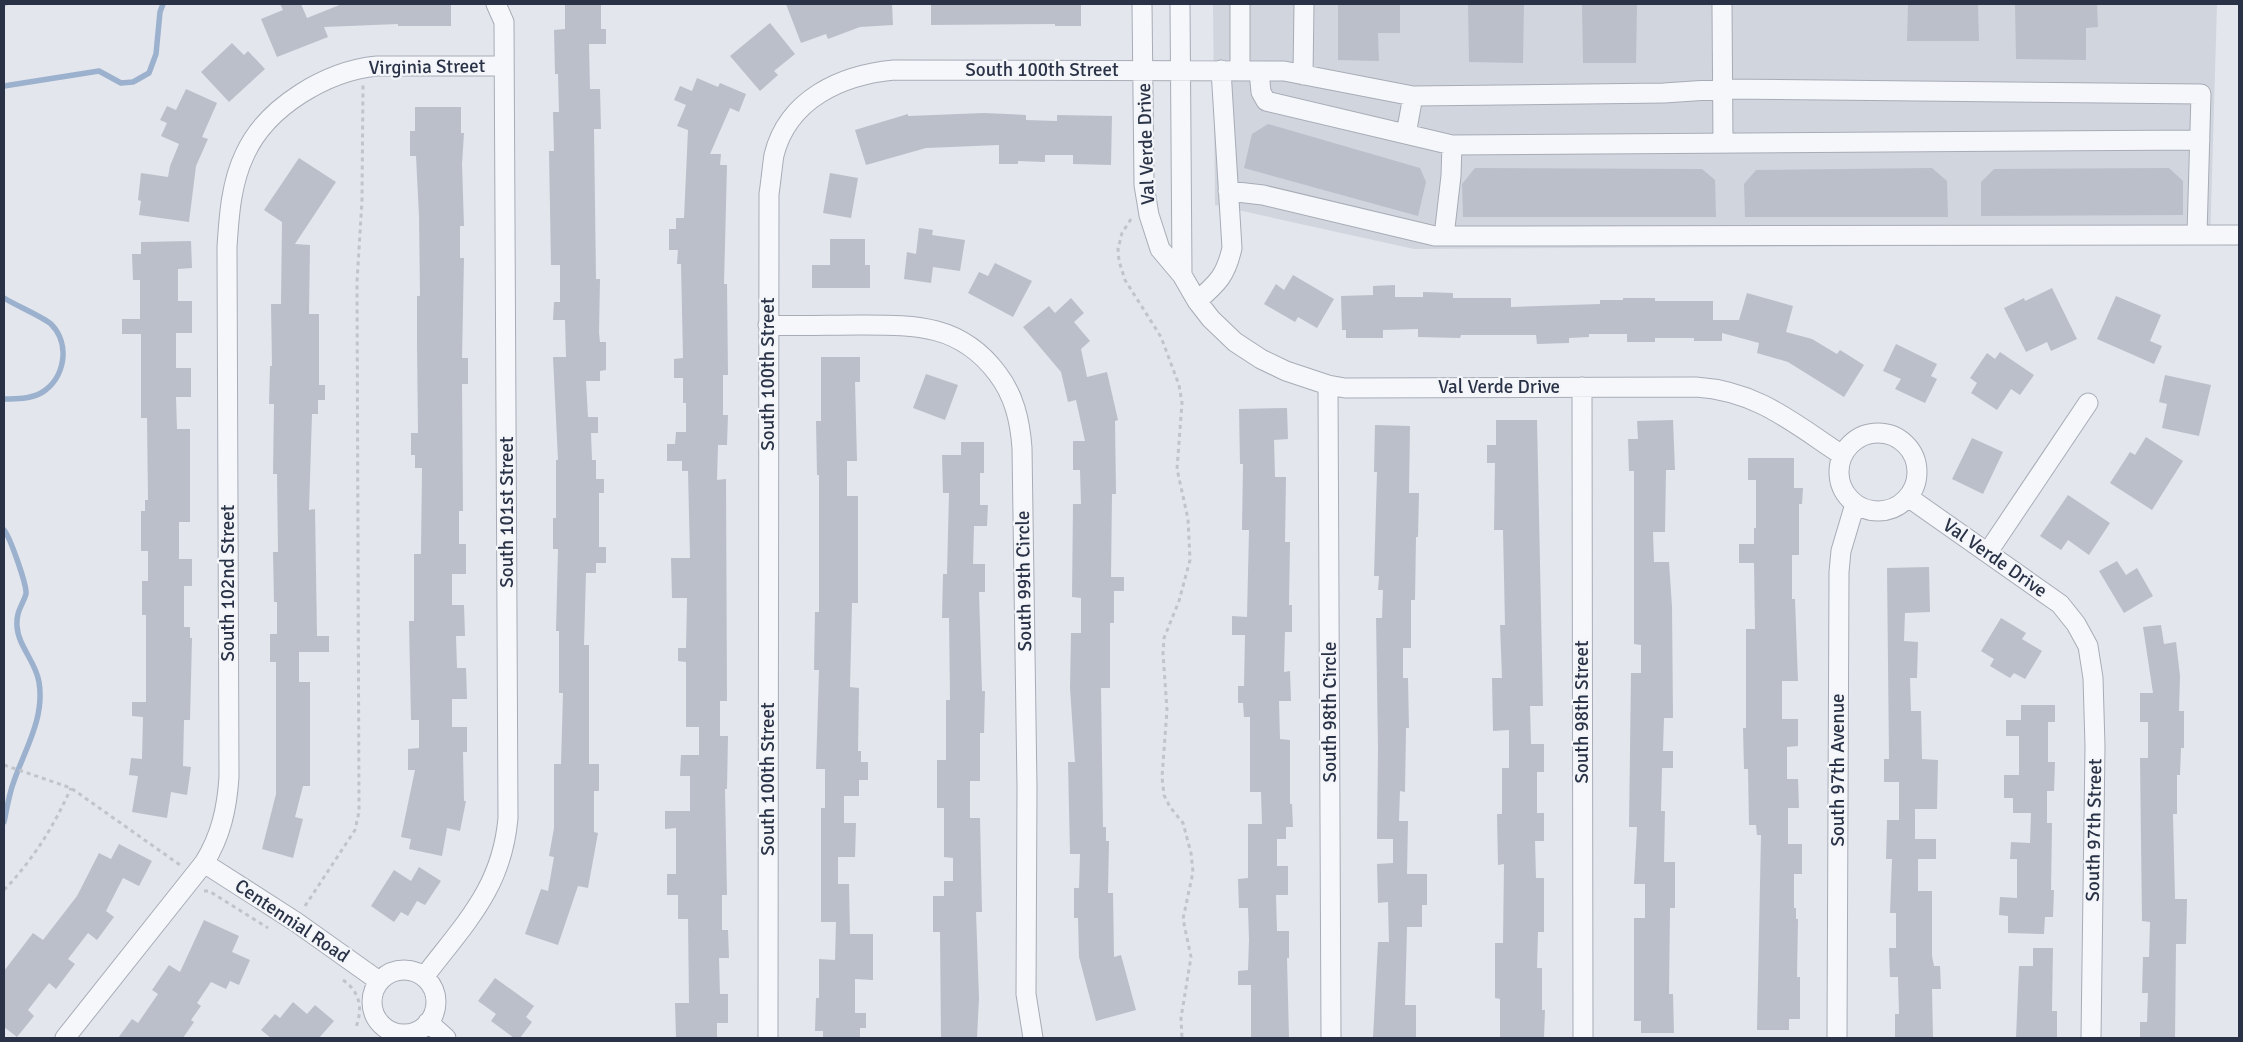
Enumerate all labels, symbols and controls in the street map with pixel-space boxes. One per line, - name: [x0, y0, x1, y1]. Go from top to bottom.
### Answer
- street label: Virginia Street: [368, 54, 486, 80]
- street label: South 100th Street: [965, 58, 1119, 82]
- street label: Val Verde Drive: [1132, 83, 1160, 205]
- street label: South 100th Street: [756, 297, 780, 451]
- street label: Val Verde Drive: [1438, 375, 1560, 399]
- street label: South 101st Street: [495, 436, 519, 588]
- street label: South 102nd Street: [216, 504, 240, 661]
- street label: South 99th Circle: [1011, 510, 1037, 652]
- street label: Val Verde Drive: [1938, 513, 2052, 603]
- street label: South 98th Street: [1570, 640, 1594, 784]
- street label: South 98th Circle: [1318, 642, 1342, 782]
- street label: South 97th Avenue: [1826, 693, 1850, 847]
- street label: South 100th Street: [756, 702, 780, 856]
- street label: South 97th Street: [2081, 758, 2107, 902]
- street label: Centennial Road: [230, 874, 354, 968]

